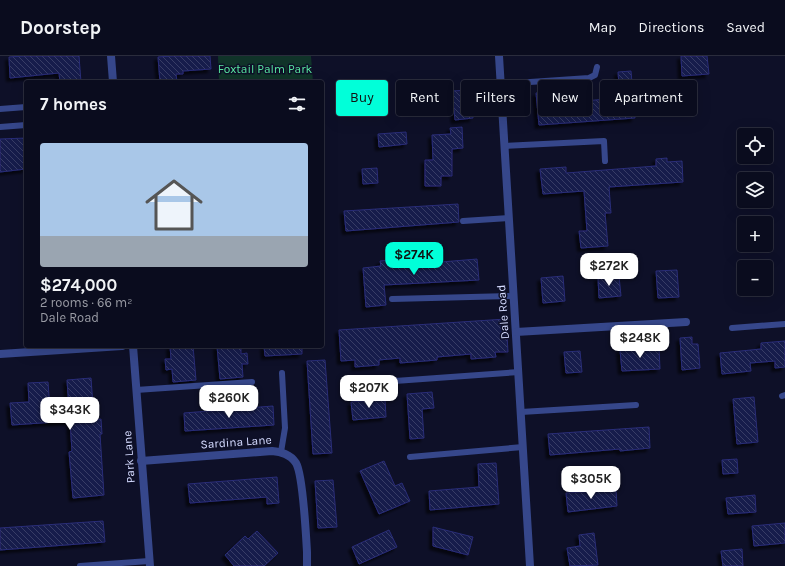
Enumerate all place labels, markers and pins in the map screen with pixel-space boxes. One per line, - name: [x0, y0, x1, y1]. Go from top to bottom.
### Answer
- pin: $274K: [386, 242, 442, 276]
- pin: $272K: [581, 253, 637, 287]
- pin: $248K: [612, 325, 668, 359]
- pin: $207K: [341, 375, 397, 409]
- pin: $260K: [201, 385, 257, 419]
- pin: $343K: [42, 397, 98, 431]
- pin: $305K: [563, 466, 619, 500]

